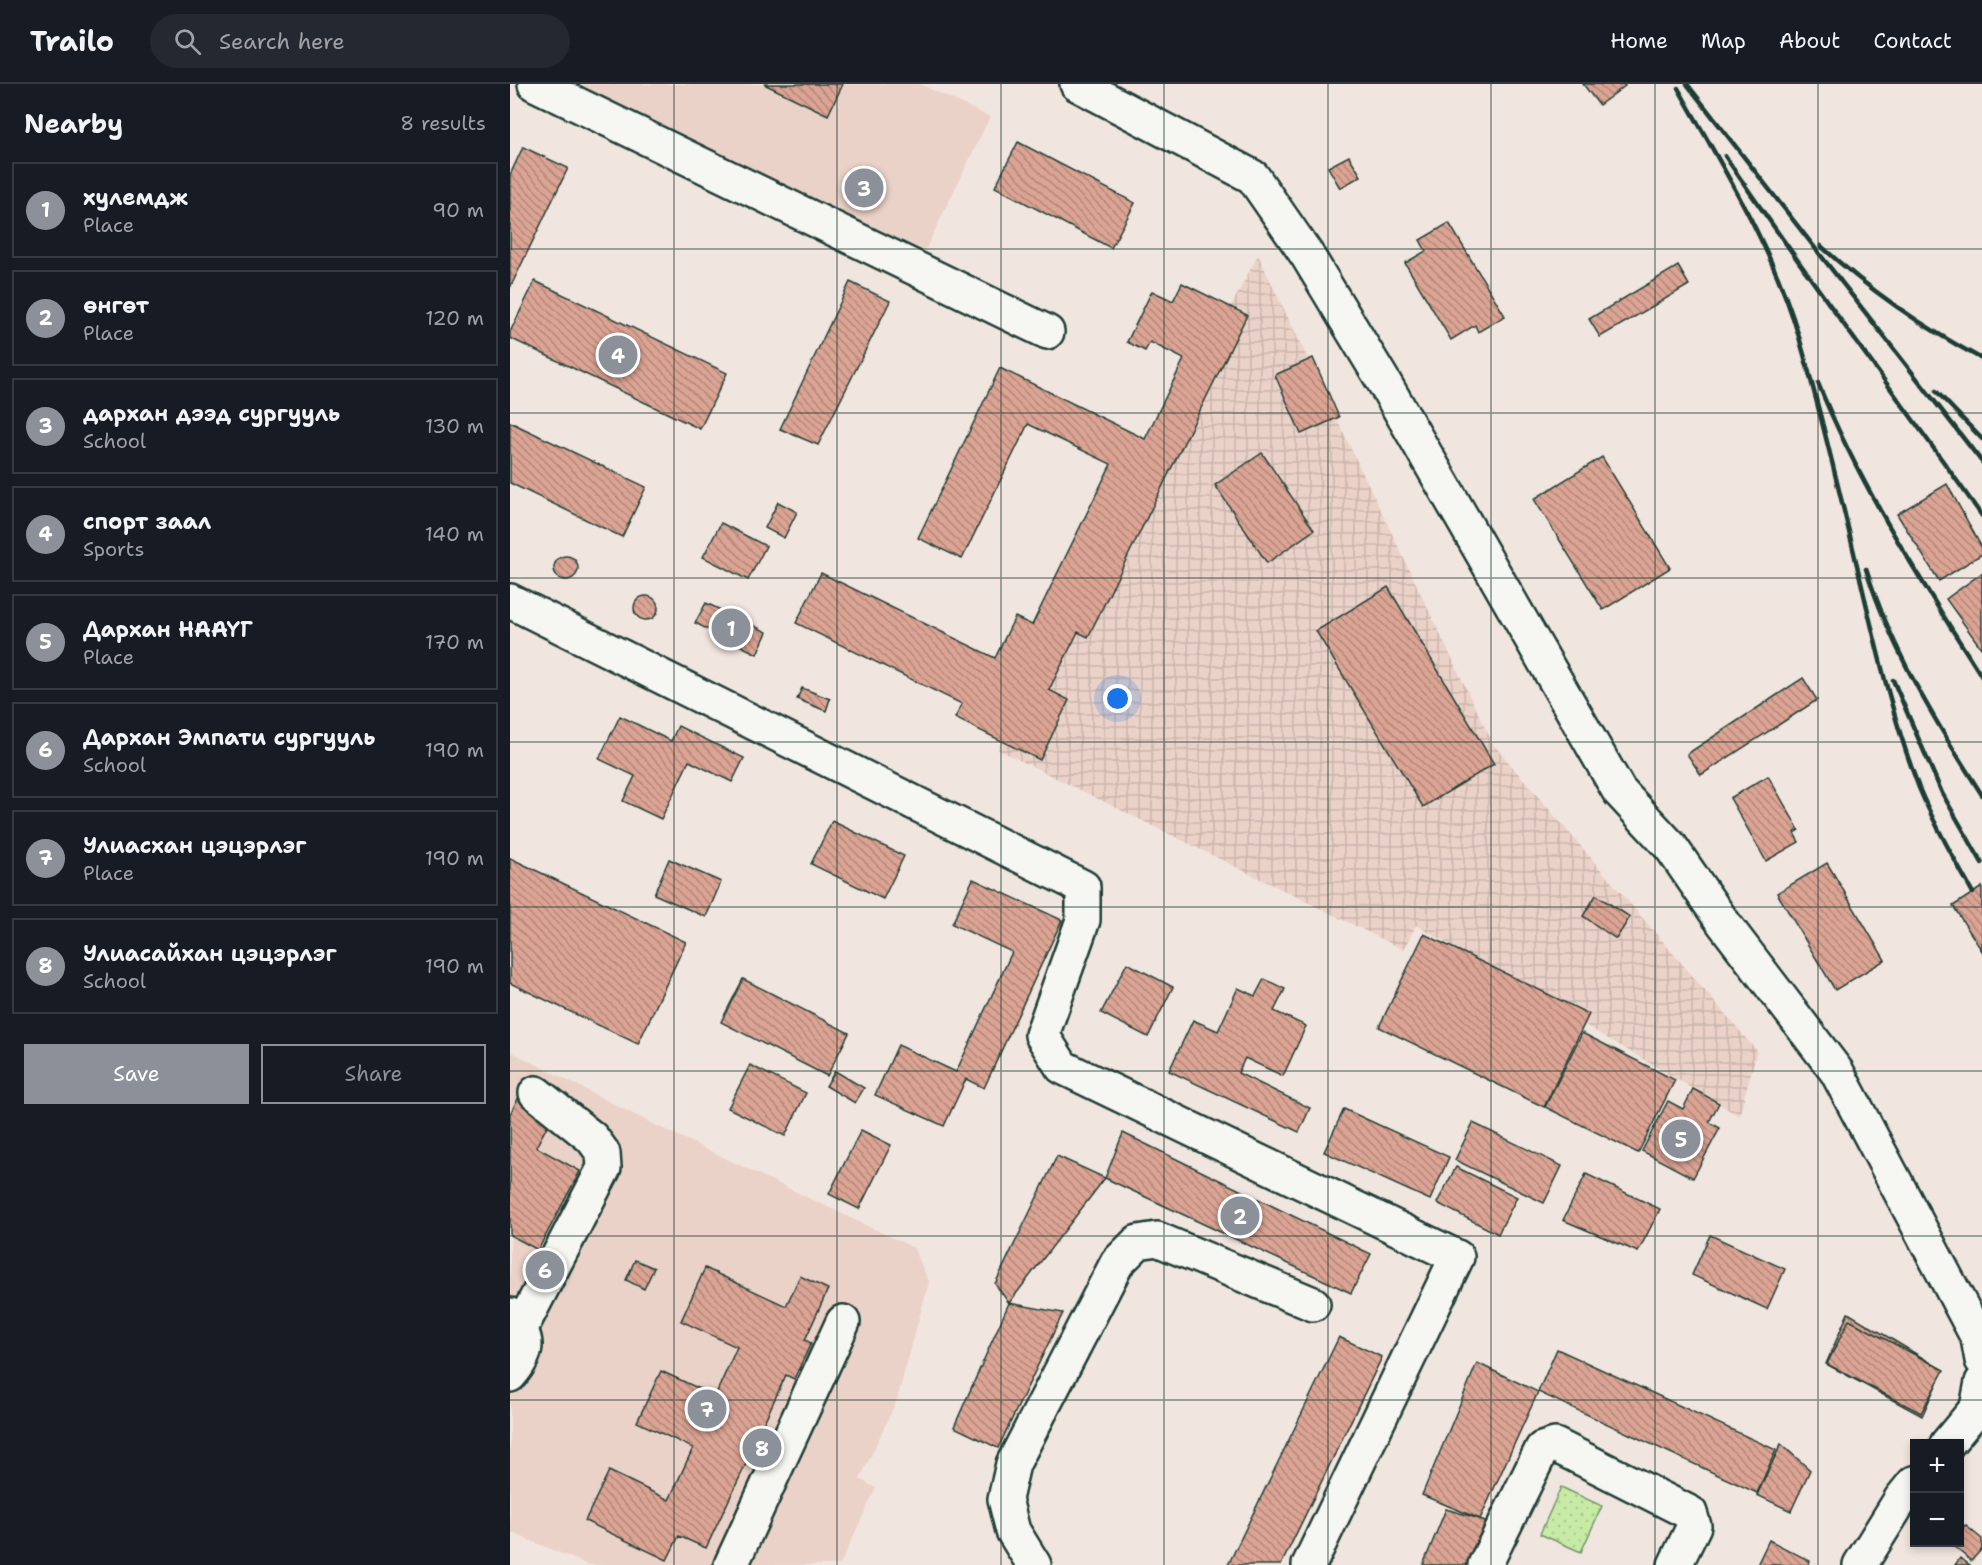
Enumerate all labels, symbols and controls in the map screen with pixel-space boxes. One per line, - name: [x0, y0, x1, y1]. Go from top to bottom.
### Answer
- search box: [150, 14, 570, 68]
- text: Trailo: [30, 22, 114, 60]
- icon: search: [171, 25, 204, 58]
- text: Search here: [219, 27, 345, 56]
- text: Home: [1610, 27, 1668, 55]
- text: Map: [1701, 27, 1746, 55]
- text: About: [1779, 27, 1840, 55]
- text: Contact: [1873, 27, 1952, 55]
- text: Nearby: [24, 106, 123, 141]
- text: 8 results: [400, 110, 486, 136]
- pin: 3: [844, 166, 884, 210]
- text: хулемдж: [83, 183, 188, 212]
- text: 1: [41, 197, 50, 223]
- text: 90 m: [432, 197, 484, 223]
- text: Place: [83, 212, 134, 238]
- text: өнгөт: [83, 291, 149, 320]
- text: 2: [39, 305, 53, 331]
- text: 120 m: [425, 305, 484, 331]
- text: Place: [83, 320, 134, 346]
- pin: 4: [598, 332, 638, 378]
- text: дархан дээд сургууль: [83, 399, 340, 428]
- text: 3: [39, 413, 53, 439]
- text: 130 m: [425, 413, 484, 439]
- text: School: [83, 428, 146, 454]
- text: спорт заал: [83, 507, 211, 536]
- text: 4: [39, 521, 53, 547]
- text: 140 m: [425, 521, 484, 547]
- text: Sports: [83, 536, 144, 562]
- pin: 1: [712, 606, 750, 650]
- text: Дархан НААҮГ: [83, 615, 253, 644]
- text: 5: [39, 629, 52, 655]
- text: 170 m: [425, 629, 484, 655]
- text: Place: [83, 644, 134, 670]
- your location: [1103, 684, 1132, 713]
- text: Дархан Эмпати сургууль: [83, 723, 375, 752]
- text: 6: [39, 737, 53, 763]
- text: 190 m: [425, 737, 484, 763]
- text: School: [83, 752, 146, 778]
- text: Улиасхан цэцэрлэг: [83, 831, 306, 860]
- text: 7: [39, 845, 53, 871]
- text: 190 m: [425, 845, 484, 871]
- text: Place: [83, 860, 134, 886]
- text: Улиасайхан цэцэрлэг: [83, 939, 337, 968]
- text: 8: [39, 953, 53, 979]
- text: 190 m: [425, 953, 484, 979]
- text: School: [83, 968, 146, 994]
- button: Save: [24, 1044, 249, 1104]
- button: Share: [261, 1044, 486, 1104]
- pin: 5: [1662, 1116, 1700, 1162]
- pin: 2: [1220, 1194, 1260, 1238]
- pin: 6: [525, 1248, 564, 1292]
- pin: 7: [688, 1386, 726, 1432]
- pin: 8: [742, 1426, 782, 1470]
- map controls: [1910, 1439, 1964, 1547]
- button: +: [1910, 1439, 1964, 1493]
- button: −: [1910, 1493, 1964, 1547]

